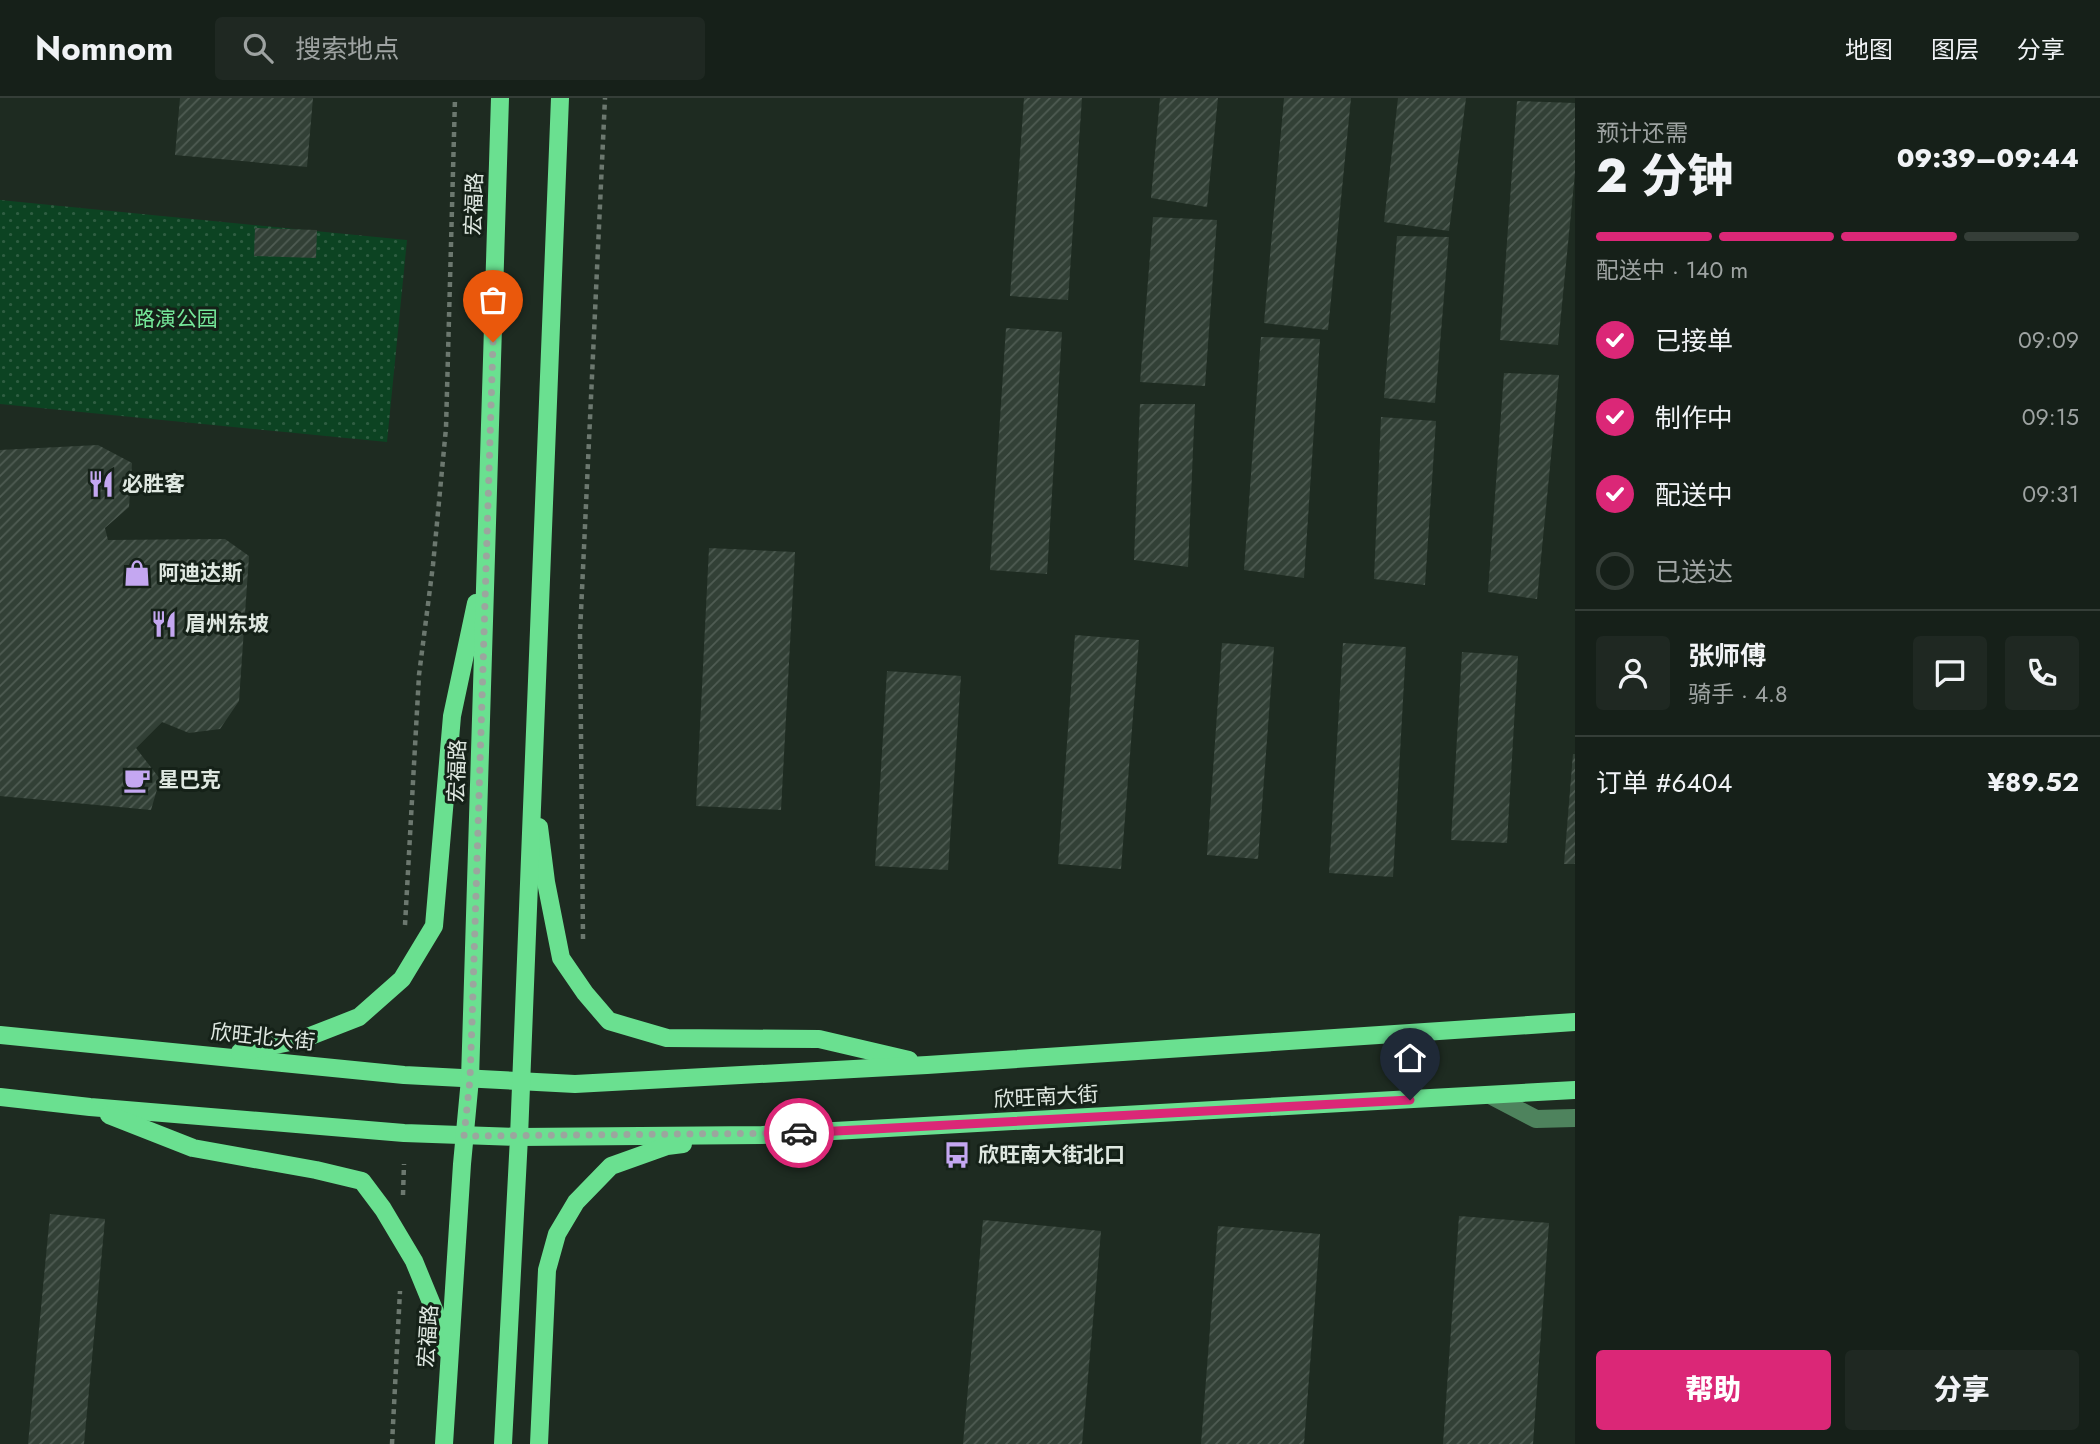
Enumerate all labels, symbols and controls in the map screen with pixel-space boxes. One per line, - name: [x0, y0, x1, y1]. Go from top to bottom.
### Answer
- search box: [215, 17, 705, 80]
- text: Nomnom: [35, 25, 173, 72]
- icon: search: [239, 29, 277, 67]
- text: 搜索地点: [295, 30, 399, 68]
- text: 地图: [1845, 32, 1893, 67]
- text: 图层: [1931, 32, 1979, 67]
- text: 分享: [2017, 32, 2065, 67]
- text: 预计还需: [1596, 116, 1688, 150]
- text: 09:39–09:44: [1897, 139, 2079, 177]
- text: 2 分钟: [1596, 143, 1733, 209]
- street label: 宏福路: [458, 172, 490, 236]
- text: 配送中 · 140 m: [1596, 253, 1748, 287]
- pin: [463, 270, 523, 342]
- icon: bag: [474, 281, 512, 319]
- park label: 路演公园: [134, 304, 218, 334]
- icon: check: [1596, 321, 1634, 359]
- text: 已接单: [1655, 322, 1733, 360]
- text: 09:09: [2018, 323, 2079, 357]
- icon: check: [1596, 398, 1634, 436]
- text: 制作中: [1655, 399, 1733, 437]
- text: 09:15: [2022, 400, 2079, 434]
- restaurant icon: 必胜客: [86, 469, 116, 499]
- place label: 必胜客: [122, 469, 185, 499]
- icon: check: [1596, 475, 1634, 513]
- text: 配送中: [1655, 476, 1733, 514]
- text: 09:31: [2022, 477, 2079, 511]
- text: 已送达: [1655, 553, 1733, 591]
- shop icon: 阿迪达斯: [122, 558, 152, 588]
- place label: 阿迪达斯: [158, 558, 242, 588]
- restaurant icon: 眉州东坡: [149, 609, 179, 639]
- place label: 眉州东坡: [185, 609, 269, 639]
- button: person: [1596, 636, 1670, 710]
- button: chat: [1913, 636, 1987, 710]
- button: phone: [2005, 636, 2079, 710]
- text: 张师傅: [1688, 637, 1766, 675]
- text: 骑手 · 4.8: [1688, 677, 1788, 711]
- street label: 宏福路: [441, 739, 473, 803]
- text: ¥89.52: [1988, 763, 2079, 801]
- text: 订单 #6404: [1596, 764, 1732, 802]
- cafe icon: 星巴克: [122, 765, 152, 795]
- place label: 星巴克: [158, 765, 221, 795]
- street label: 欣旺北大街: [209, 1017, 317, 1057]
- pin: [1380, 1028, 1440, 1100]
- icon: home: [1391, 1039, 1429, 1077]
- street label: 欣旺南大街: [993, 1079, 1099, 1115]
- courier: [764, 1098, 834, 1168]
- icon: car: [780, 1114, 818, 1152]
- bus stop icon: 欣旺南大街北口: [942, 1140, 972, 1170]
- place label: 欣旺南大街北口: [978, 1140, 1125, 1170]
- street label: 宏福路: [411, 1304, 445, 1368]
- button: 帮助: [1596, 1350, 1831, 1430]
- button: 分享: [1845, 1350, 2079, 1430]

